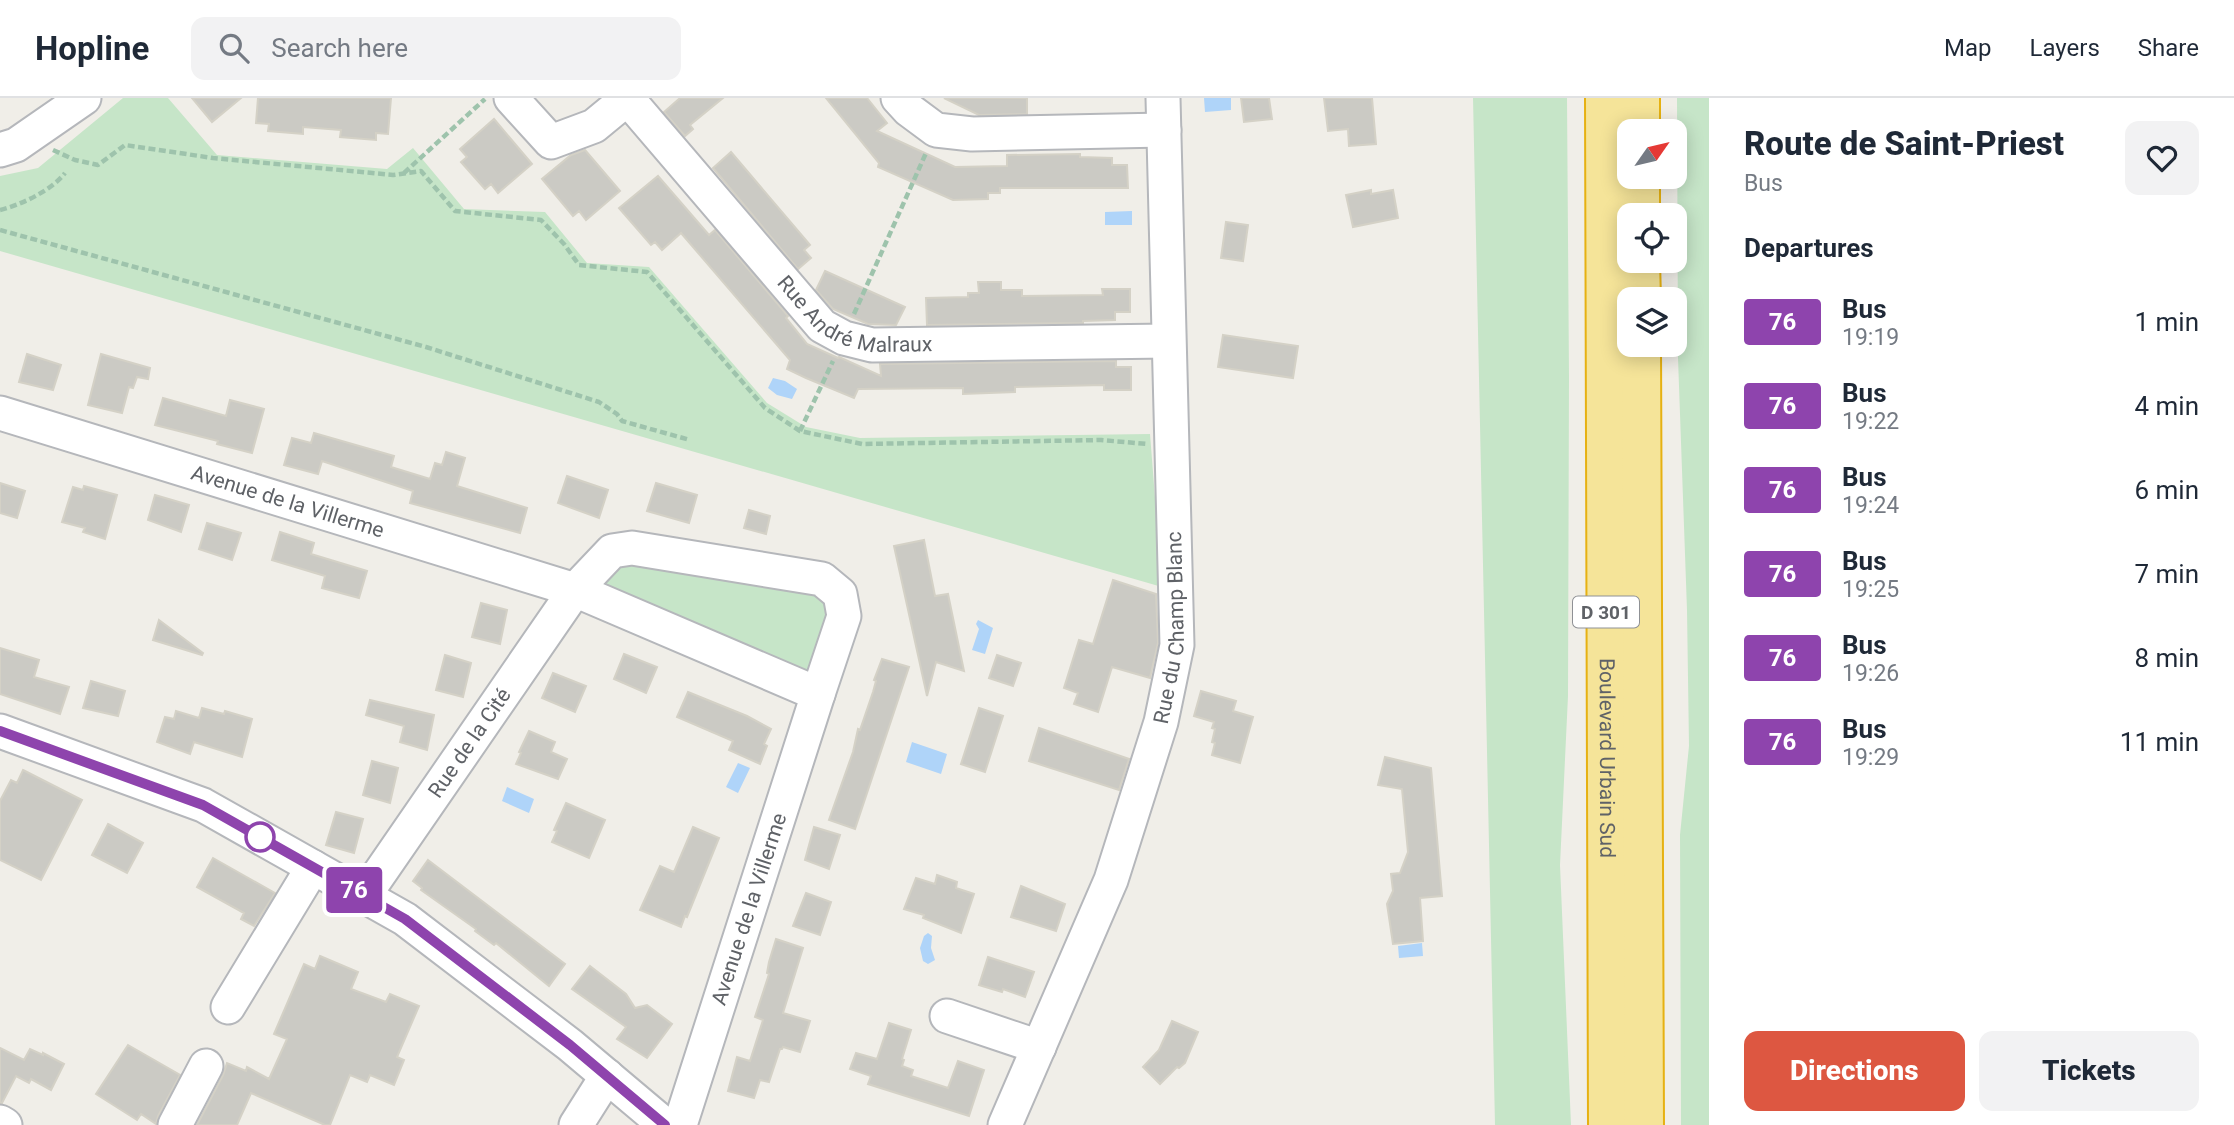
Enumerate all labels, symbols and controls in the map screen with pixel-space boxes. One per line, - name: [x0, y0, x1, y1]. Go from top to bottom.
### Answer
- search box: [191, 17, 681, 80]
- text: Hopline: [35, 29, 149, 68]
- icon: search: [215, 29, 253, 67]
- text: Search here: [271, 33, 408, 63]
- text: Map: [1944, 34, 1992, 62]
- text: Layers: [2030, 34, 2100, 62]
- text: Share: [2138, 34, 2199, 62]
- north arrow: [1617, 119, 1687, 189]
- map controls: [1617, 119, 1687, 357]
- button: heart: [2125, 121, 2199, 195]
- text: Route de Saint-Priest: [1744, 124, 2064, 163]
- text: Bus: [1744, 170, 1783, 197]
- button: locate: [1617, 203, 1687, 273]
- text: Departures: [1744, 233, 1874, 263]
- street label: Rue André Malraux: [772, 271, 932, 358]
- button: layers: [1617, 287, 1687, 357]
- text: Bus: [1842, 294, 1887, 324]
- text: 1 min: [2134, 307, 2199, 337]
- text: 76: [1769, 308, 1796, 336]
- text: 19:19: [1842, 324, 1899, 351]
- text: Bus: [1842, 378, 1887, 408]
- text: 4 min: [2134, 391, 2199, 421]
- text: 76: [1769, 392, 1796, 420]
- text: 19:22: [1842, 408, 1899, 435]
- street label: Avenue de la Villerme: [188, 461, 387, 543]
- text: Bus: [1842, 462, 1887, 492]
- text: 6 min: [2134, 475, 2199, 505]
- text: 76: [1769, 476, 1796, 504]
- text: 19:24: [1842, 492, 1899, 519]
- street label: Rue du Champ Blanc: [1149, 531, 1189, 726]
- text: Bus: [1842, 546, 1887, 576]
- text: 7 min: [2134, 559, 2199, 589]
- text: 76: [1769, 560, 1796, 588]
- text: 19:25: [1842, 576, 1899, 603]
- road number: D 301: [1573, 597, 1639, 628]
- text: Bus: [1842, 630, 1887, 660]
- text: 8 min: [2134, 643, 2199, 673]
- text: 76: [1769, 644, 1796, 672]
- street label: Boulevard Urbain Sud: [1595, 658, 1619, 858]
- text: 19:26: [1842, 660, 1899, 687]
- street label: Rue de la Cité: [423, 684, 516, 802]
- text: Bus: [1842, 714, 1887, 744]
- text: 11 min: [2120, 727, 2199, 757]
- text: 76: [1769, 728, 1796, 756]
- text: 19:29: [1842, 744, 1899, 771]
- street label: Avenue de la Villerme: [707, 810, 791, 1008]
- unlabelled marker: [245, 822, 275, 852]
- line badge: 76: [322, 867, 386, 913]
- text: 76: [340, 876, 368, 904]
- button: Directions: [1744, 1031, 1965, 1111]
- button: Tickets: [1979, 1031, 2199, 1111]

